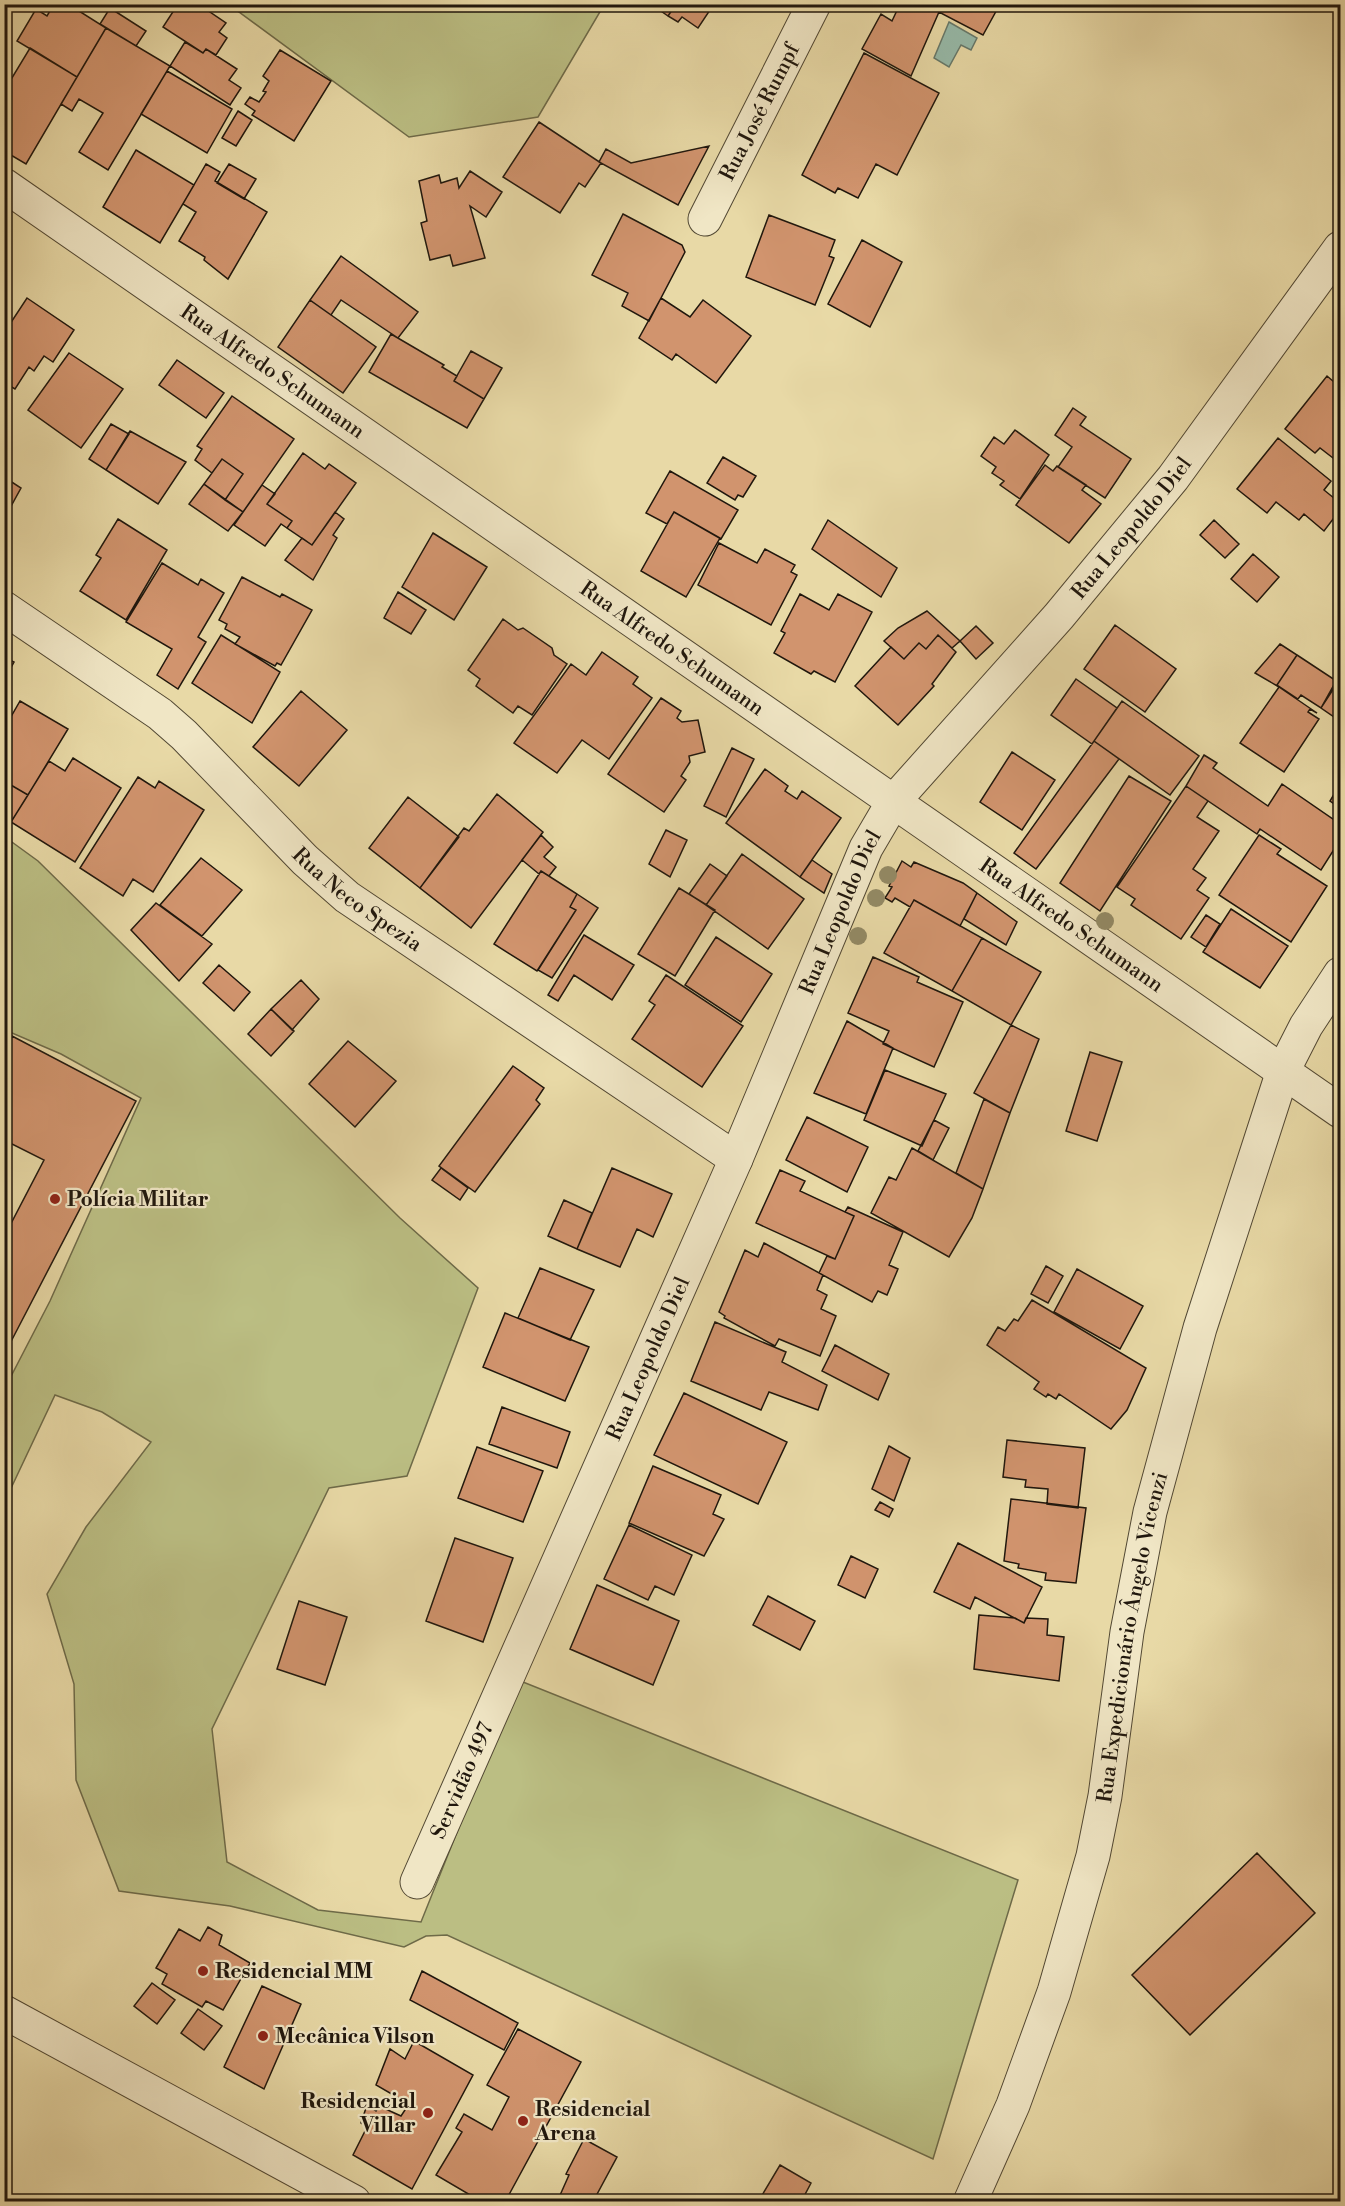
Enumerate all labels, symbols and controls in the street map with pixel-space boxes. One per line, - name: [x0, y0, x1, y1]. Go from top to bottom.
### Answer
- street label: Rua José Rumpf: [714, 38, 806, 186]
- street label: Rua Alfredo Schumann: [175, 299, 370, 445]
- street label: Rua Leopoldo Diel: [1066, 452, 1198, 605]
- street label: Rua Alfredo Schumann: [574, 576, 769, 722]
- street label: Rua Leopoldo Diel: [794, 826, 888, 999]
- street label: Rua Neco Spezia: [286, 842, 427, 958]
- street label: Rua Alfredo Schumann: [974, 853, 1169, 999]
- place label: Polícia Militar: [67, 1187, 209, 1213]
- marker: Polícia Militar: [48, 1192, 62, 1206]
- street label: Rua Leopoldo Diel: [601, 1273, 696, 1445]
- street label: Rua Expedicionário Ângelo Vicenzi: [1092, 1469, 1174, 1805]
- street label: Servidão 497: [426, 1718, 500, 1843]
- place label: Residencial MM: [215, 1959, 373, 1985]
- marker: Residencial MM: [196, 1964, 210, 1978]
- place label: Mecânica Vilson: [275, 2024, 434, 2050]
- marker: Mecânica Vilson: [256, 2029, 270, 2043]
- place label: Residencial Villar: [301, 2089, 416, 2139]
- place label: Residencial Arena: [534, 2097, 651, 2147]
- marker: Residencial Villar: [421, 2106, 435, 2120]
- marker: Residencial Arena: [516, 2114, 530, 2128]

